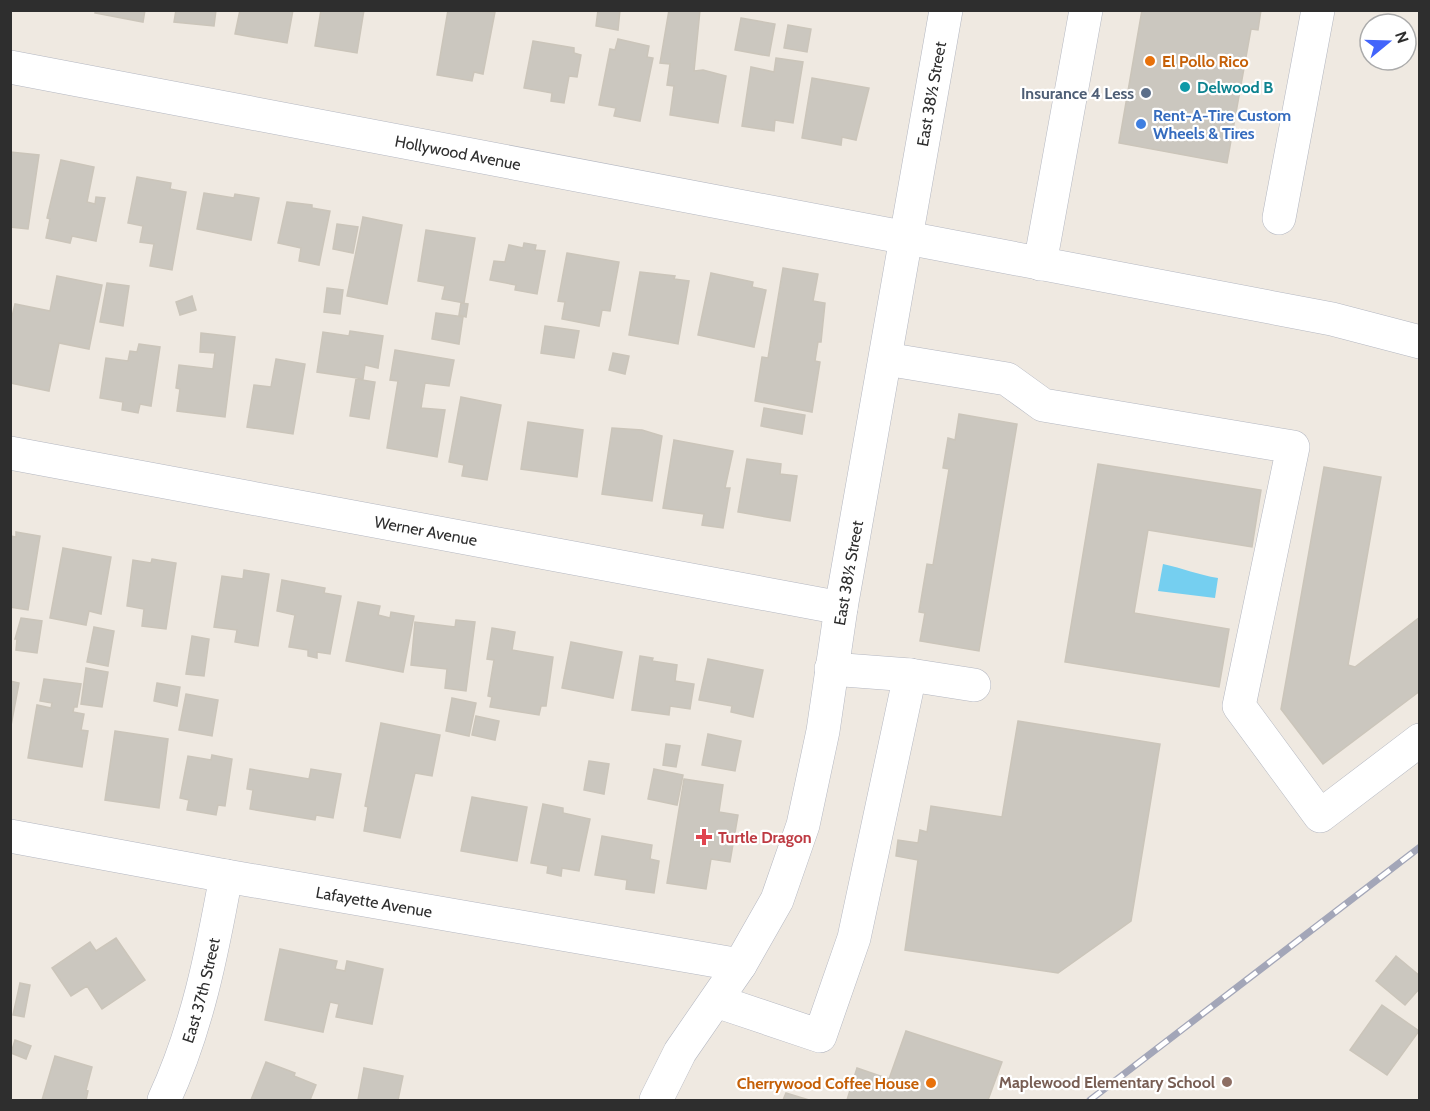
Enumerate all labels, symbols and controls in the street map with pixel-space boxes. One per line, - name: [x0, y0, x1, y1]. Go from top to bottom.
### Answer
- north arrow: [1358, 12, 1418, 72]
- text: N: [1391, 29, 1413, 46]
- street label: East 38½ Street: [913, 40, 950, 148]
- place label: El Pollo Rico: [1162, 52, 1249, 71]
- marker: El Pollo Rico: [1143, 54, 1157, 68]
- place label: Delwood B: [1197, 78, 1273, 97]
- marker: Delwood B: [1178, 80, 1192, 94]
- place label: Insurance 4 Less: [1021, 84, 1134, 103]
- marker: Insurance 4 Less: [1139, 86, 1153, 100]
- place label: Rent-A-Tire Custom Wheels & Tires: [1153, 106, 1291, 143]
- marker: Rent-A-Tire Custom Wheels & Tires: [1134, 117, 1148, 131]
- street label: Hollywood Avenue: [393, 132, 522, 174]
- street label: Werner Avenue: [373, 512, 479, 550]
- street label: East 38½ Street: [830, 519, 867, 627]
- marker: Turtle Dragon: [695, 828, 713, 846]
- place label: Turtle Dragon: [718, 828, 812, 847]
- street label: Lafayette Avenue: [314, 883, 434, 922]
- street label: East 37th Street: [178, 936, 224, 1045]
- place label: Maplewood Elementary School: [999, 1073, 1215, 1092]
- place label: Cherrywood Coffee House: [737, 1074, 919, 1093]
- marker: Maplewood Elementary School: [1220, 1075, 1234, 1089]
- marker: Cherrywood Coffee House: [924, 1076, 938, 1090]

